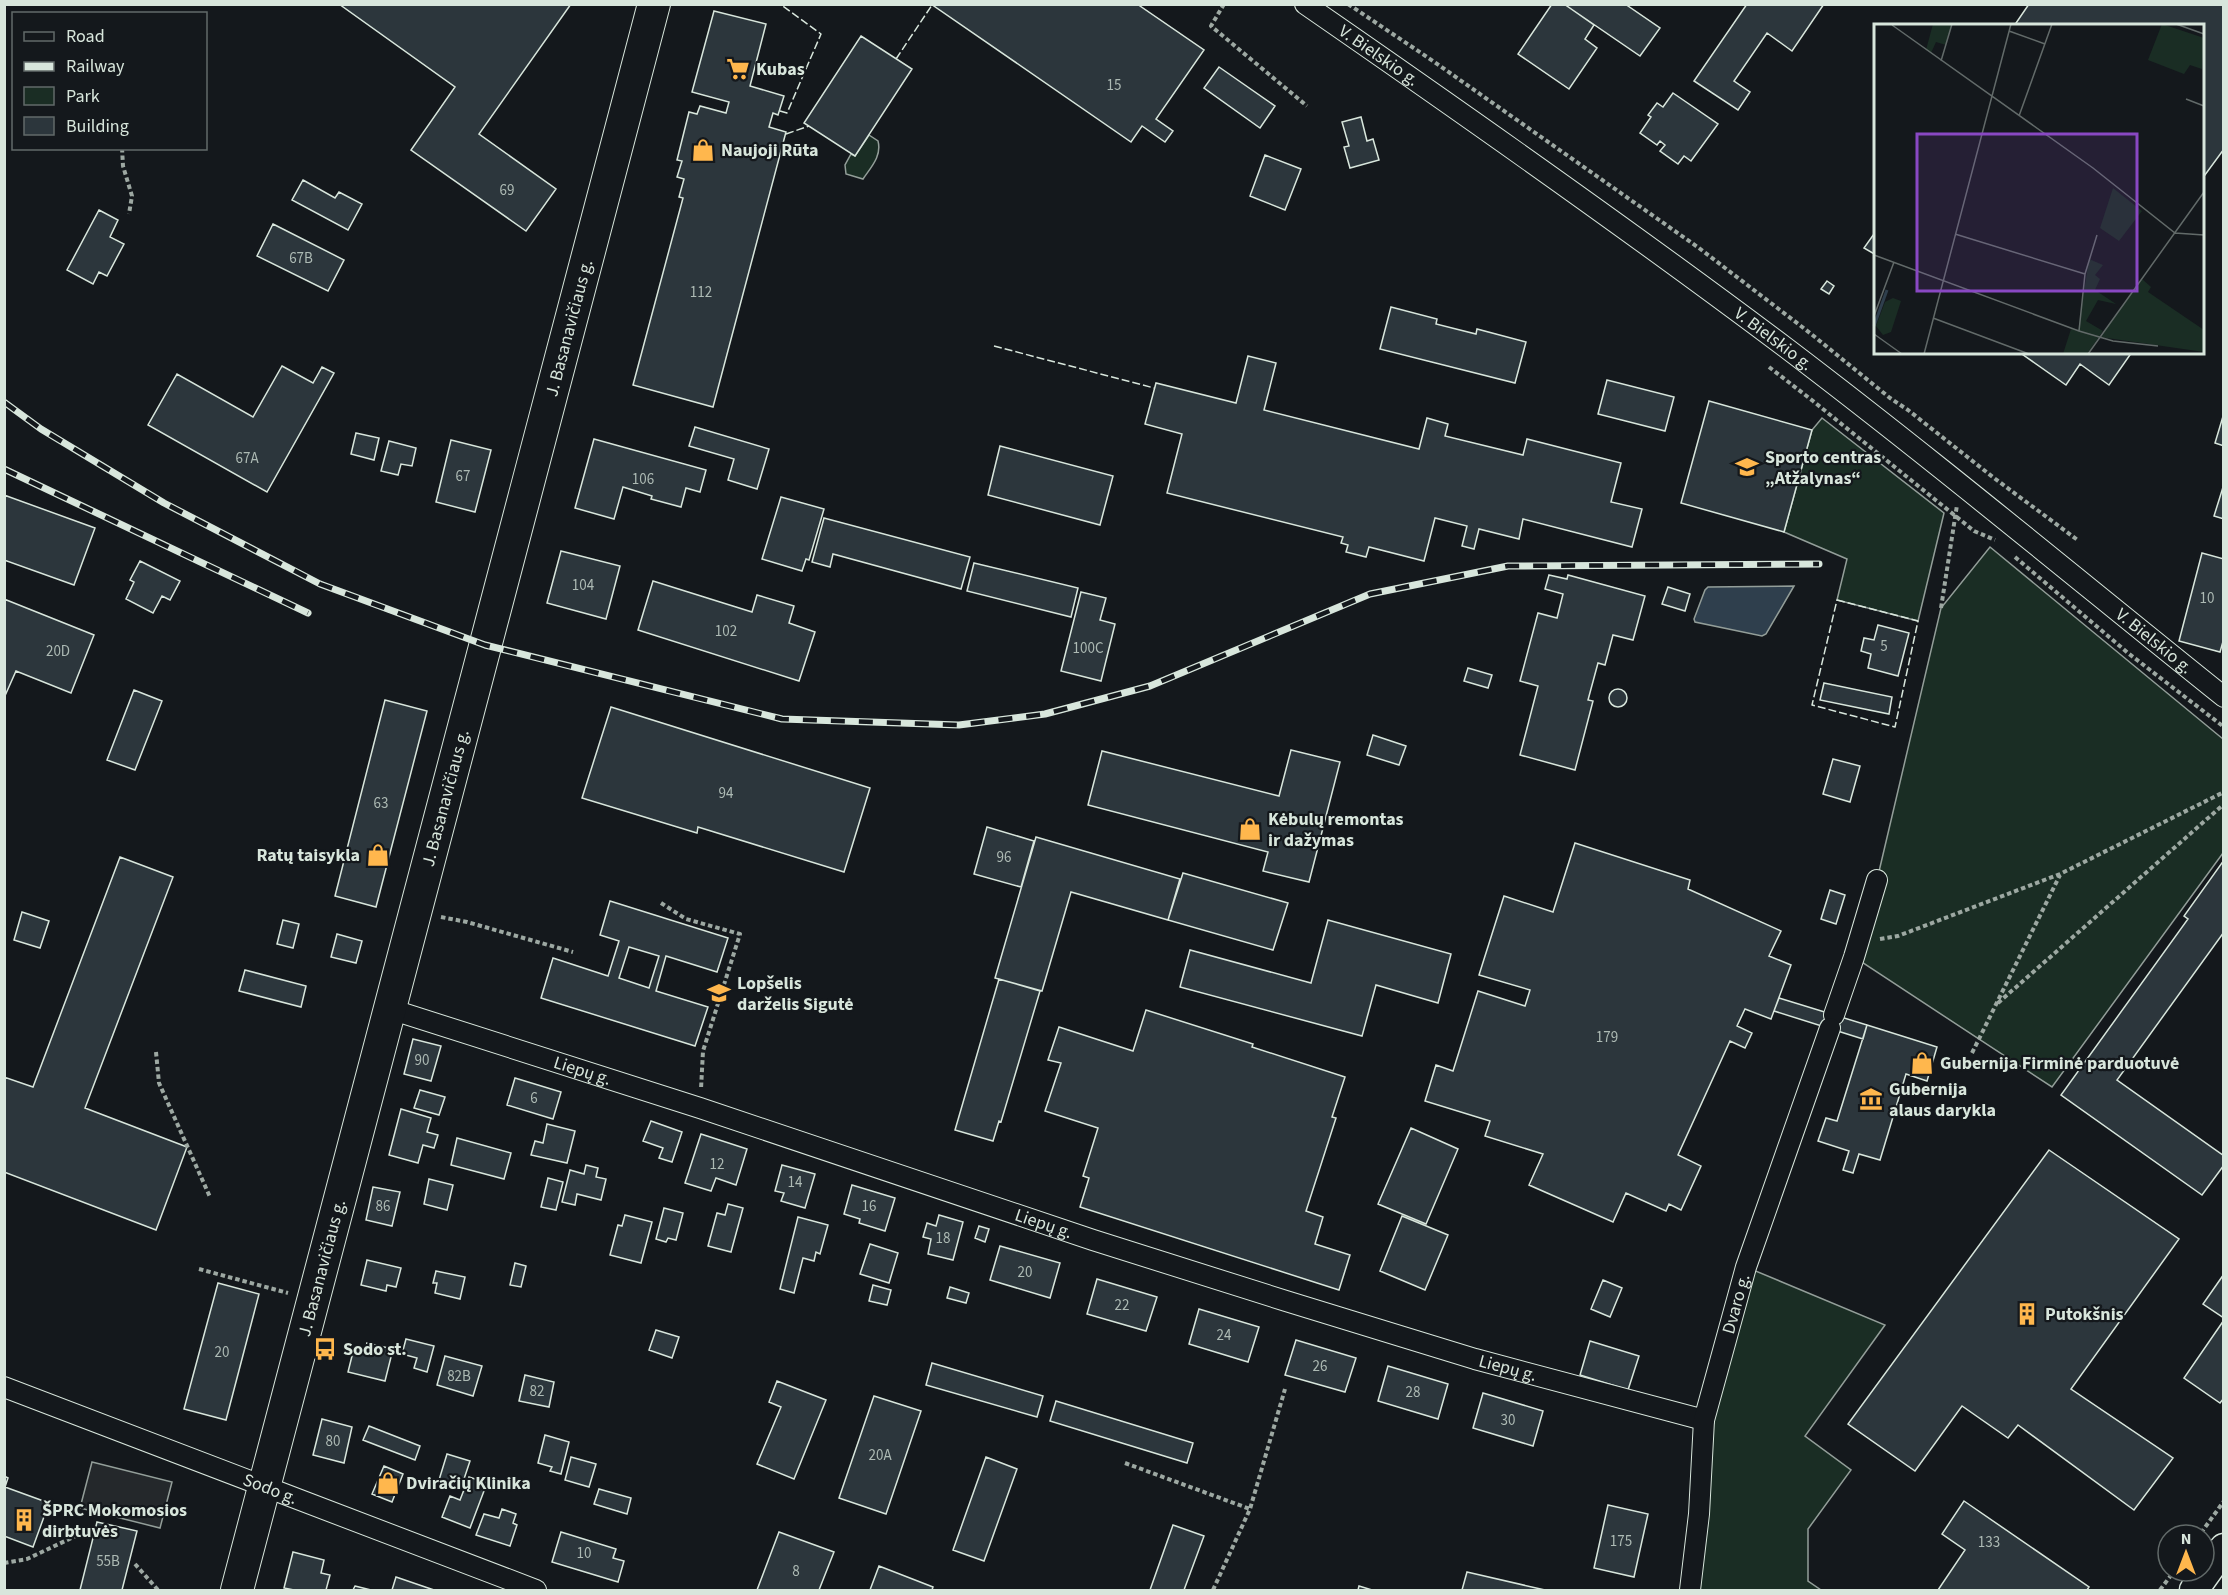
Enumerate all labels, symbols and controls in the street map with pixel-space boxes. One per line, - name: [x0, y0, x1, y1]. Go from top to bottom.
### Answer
- legend: [12, 12, 207, 150]
- street label: V. Bielskio g.: [1334, 19, 1424, 92]
- text: Road: [66, 24, 105, 49]
- inset map: [1874, 24, 2204, 354]
- text: Railway: [66, 54, 125, 79]
- supermarket icon: Kubas: [725, 56, 751, 82]
- place label: Kubas: [756, 57, 805, 82]
- house number: 15: [1107, 75, 1121, 96]
- text: Park: [66, 84, 100, 109]
- text: Building: [66, 114, 129, 139]
- shop icon: Naujoji Rūta: [690, 137, 716, 163]
- place label: Naujoji Rūta: [721, 138, 819, 163]
- house number: 69: [500, 180, 514, 201]
- house number: 67B: [289, 248, 313, 269]
- street label: J. Basanavičiaus g.: [539, 257, 599, 399]
- house number: 112: [690, 282, 712, 303]
- street label: V. Bielskio g.: [1729, 301, 1818, 377]
- place label: Sporto centras „Atžalynas“: [1765, 445, 1881, 491]
- house number: 67A: [235, 448, 259, 469]
- school or university icon: Sporto centras „Atžalynas“: [1734, 454, 1760, 480]
- house number: 67: [456, 466, 470, 487]
- house number: 106: [632, 469, 654, 490]
- house number: 104: [572, 575, 595, 596]
- house number: 10: [2200, 588, 2214, 609]
- street label: V. Bielskio g.: [2110, 602, 2198, 680]
- house number: 102: [715, 621, 737, 642]
- house number: 5: [1880, 636, 1888, 657]
- house number: 100C: [1073, 638, 1104, 659]
- house number: 20D: [46, 641, 70, 662]
- street label: J. Basanavičiaus g.: [415, 727, 475, 869]
- house number: 94: [719, 783, 734, 804]
- house number: 63: [374, 793, 388, 814]
- place label: Kėbulų remontas ir dažymas: [1268, 807, 1404, 853]
- shop icon: Kėbulų remontas ir dažymas: [1237, 816, 1263, 842]
- shop icon: Ratų taisykla: [365, 842, 391, 868]
- place label: Ratų taisykla: [256, 843, 360, 868]
- house number: 96: [997, 847, 1011, 868]
- place label: Lopšelis darželis Sigutė: [737, 971, 854, 1017]
- school or university icon: Lopšelis darželis Sigutė: [706, 980, 732, 1006]
- house number: 179: [1596, 1027, 1618, 1048]
- house number: 90: [415, 1050, 429, 1071]
- street label: Liepų g.: [550, 1050, 614, 1091]
- shop icon: Gubernija Firminė parduotuvė: [1909, 1050, 1935, 1076]
- place label: Gubernija Firminė parduotuvė: [1940, 1051, 2179, 1076]
- place label: Gubernija alaus darykla: [1889, 1077, 1996, 1123]
- museum icon: Gubernija alaus darykla: [1858, 1086, 1884, 1112]
- house number: 6: [530, 1088, 538, 1109]
- house number: 12: [710, 1154, 724, 1175]
- house number: 14: [788, 1172, 803, 1193]
- house number: 86: [376, 1196, 390, 1217]
- house number: 16: [862, 1196, 876, 1217]
- street label: J. Basanavičiaus g.: [292, 1197, 352, 1339]
- street label: Liepų g.: [1012, 1202, 1076, 1245]
- house number: 18: [936, 1228, 950, 1249]
- house number: 20: [1018, 1262, 1032, 1283]
- street label: Dvaro g.: [1716, 1271, 1756, 1337]
- house number: 22: [1115, 1295, 1129, 1316]
- building icon: Putokšnis: [2014, 1301, 2040, 1327]
- place label: Putokšnis: [2045, 1302, 2124, 1327]
- house number: 24: [1217, 1325, 1232, 1346]
- bus stop icon: Sodo st.: [312, 1336, 338, 1362]
- place label: Sodo st.: [343, 1337, 407, 1362]
- house number: 20: [215, 1342, 229, 1363]
- street label: Liepų g.: [1476, 1348, 1540, 1387]
- house number: 26: [1313, 1356, 1327, 1377]
- house number: 82B: [447, 1366, 471, 1387]
- house number: 82: [530, 1381, 544, 1402]
- house number: 28: [1406, 1382, 1420, 1403]
- house number: 30: [1501, 1410, 1515, 1431]
- house number: 80: [326, 1431, 340, 1452]
- house number: 20A: [868, 1445, 892, 1466]
- street label: Sodo g.: [240, 1467, 301, 1510]
- shop icon: Dviračių Klinika: [375, 1470, 401, 1496]
- place label: Dviračių Klinika: [406, 1471, 531, 1496]
- place label: ŠPRC Mokomosios dirbtuvės: [42, 1498, 187, 1544]
- building icon: ŠPRC Mokomosios dirbtuvės: [11, 1507, 37, 1533]
- north arrow: [2156, 1523, 2216, 1583]
- text: N: [2181, 1528, 2191, 1550]
- house number: 175: [1610, 1531, 1632, 1552]
- house number: 133: [1978, 1532, 2000, 1553]
- house number: 10: [577, 1543, 591, 1564]
- house number: 55B: [96, 1551, 120, 1572]
- house number: 8: [792, 1561, 800, 1582]

